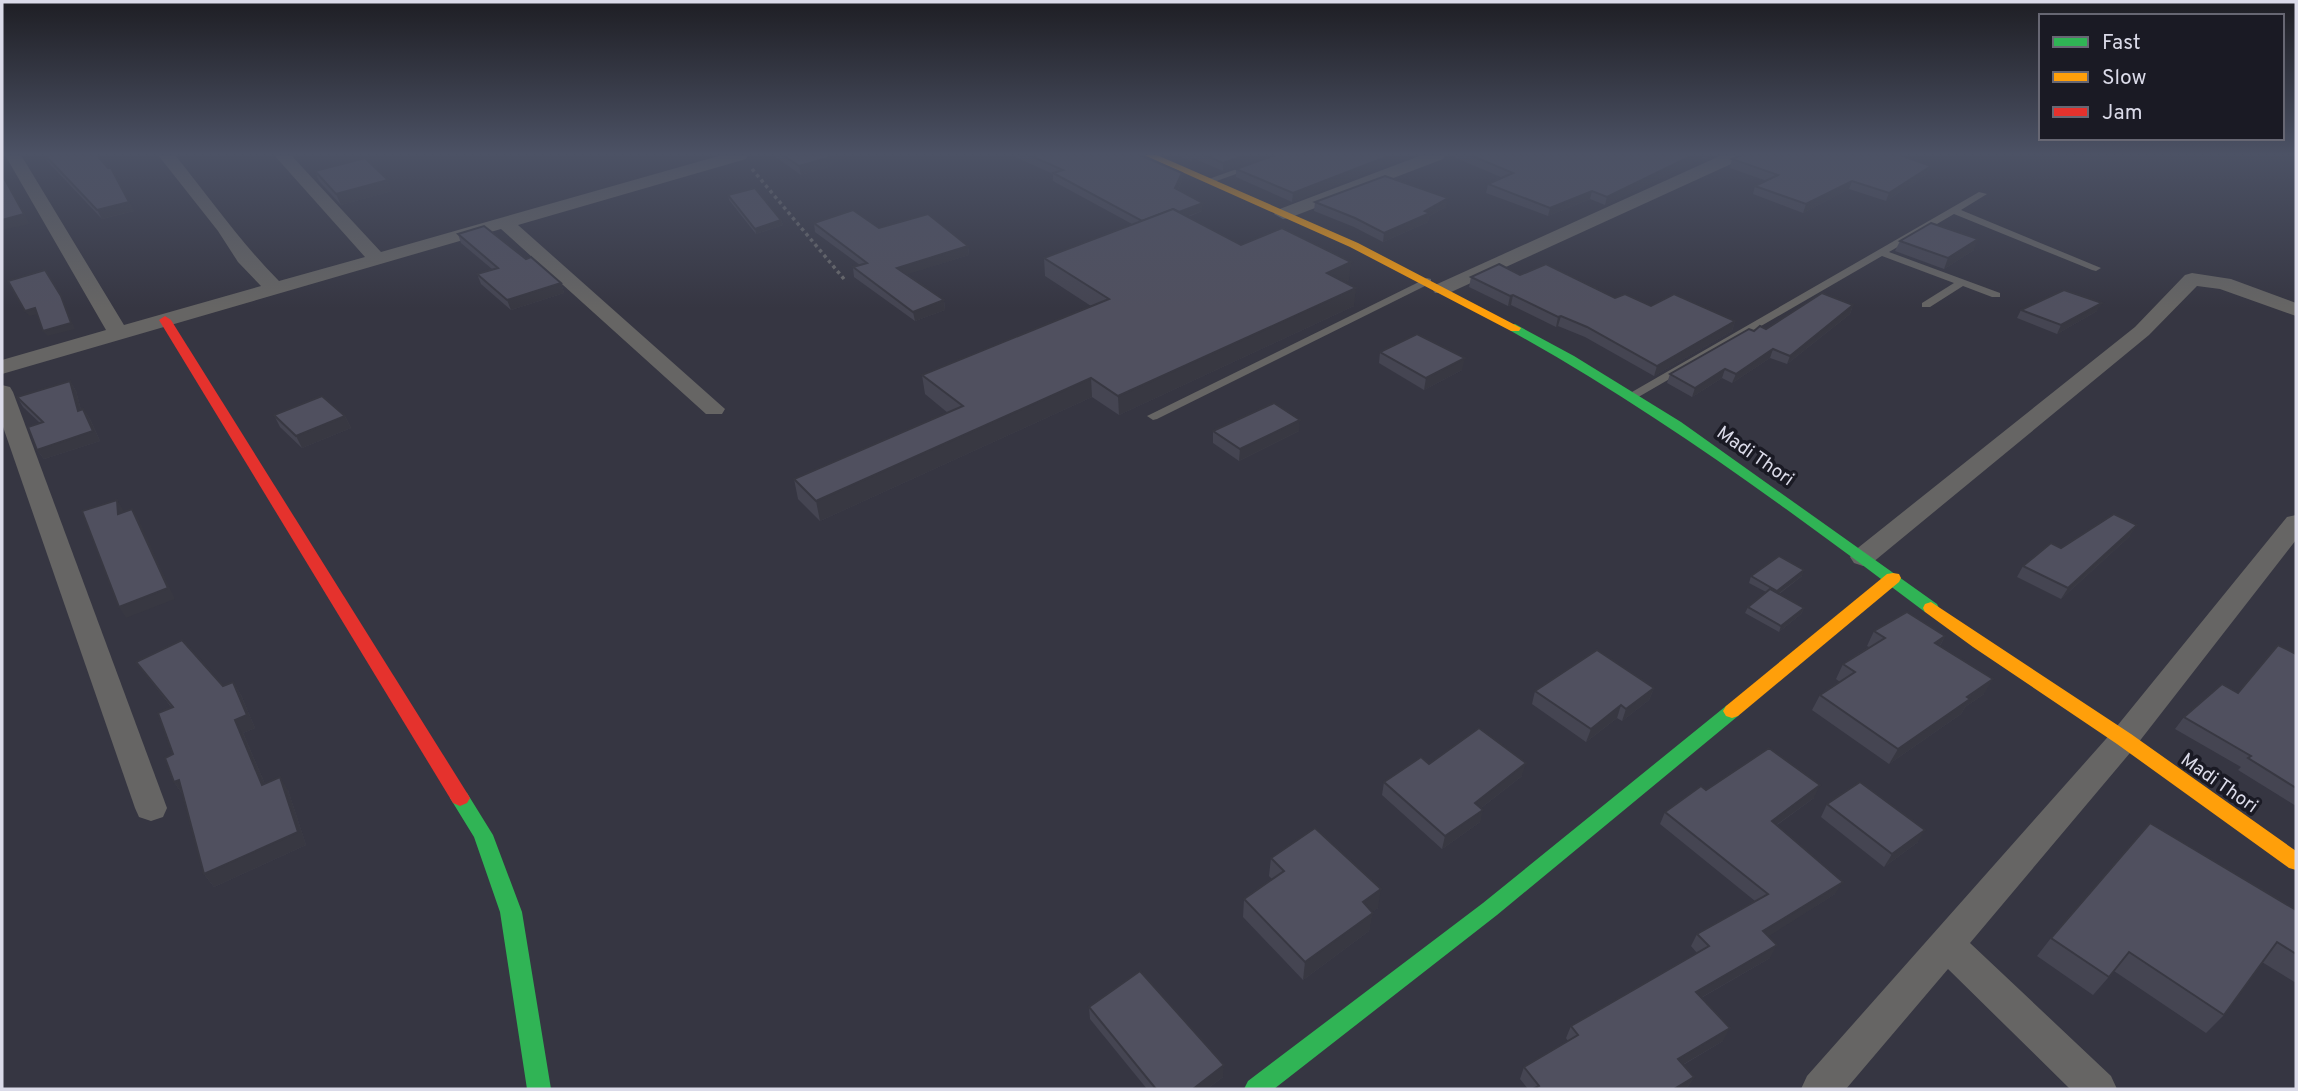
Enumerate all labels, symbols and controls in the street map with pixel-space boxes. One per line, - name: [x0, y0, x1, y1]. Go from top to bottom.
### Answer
- legend: [2039, 14, 2284, 140]
- text: Fast: [2102, 30, 2141, 57]
- text: Slow: [2102, 65, 2147, 92]
- text: Jam: [2102, 100, 2143, 127]
- street label: Madi Thori: [1712, 421, 1798, 492]
- street label: Madi Thori: [2176, 748, 2262, 819]

